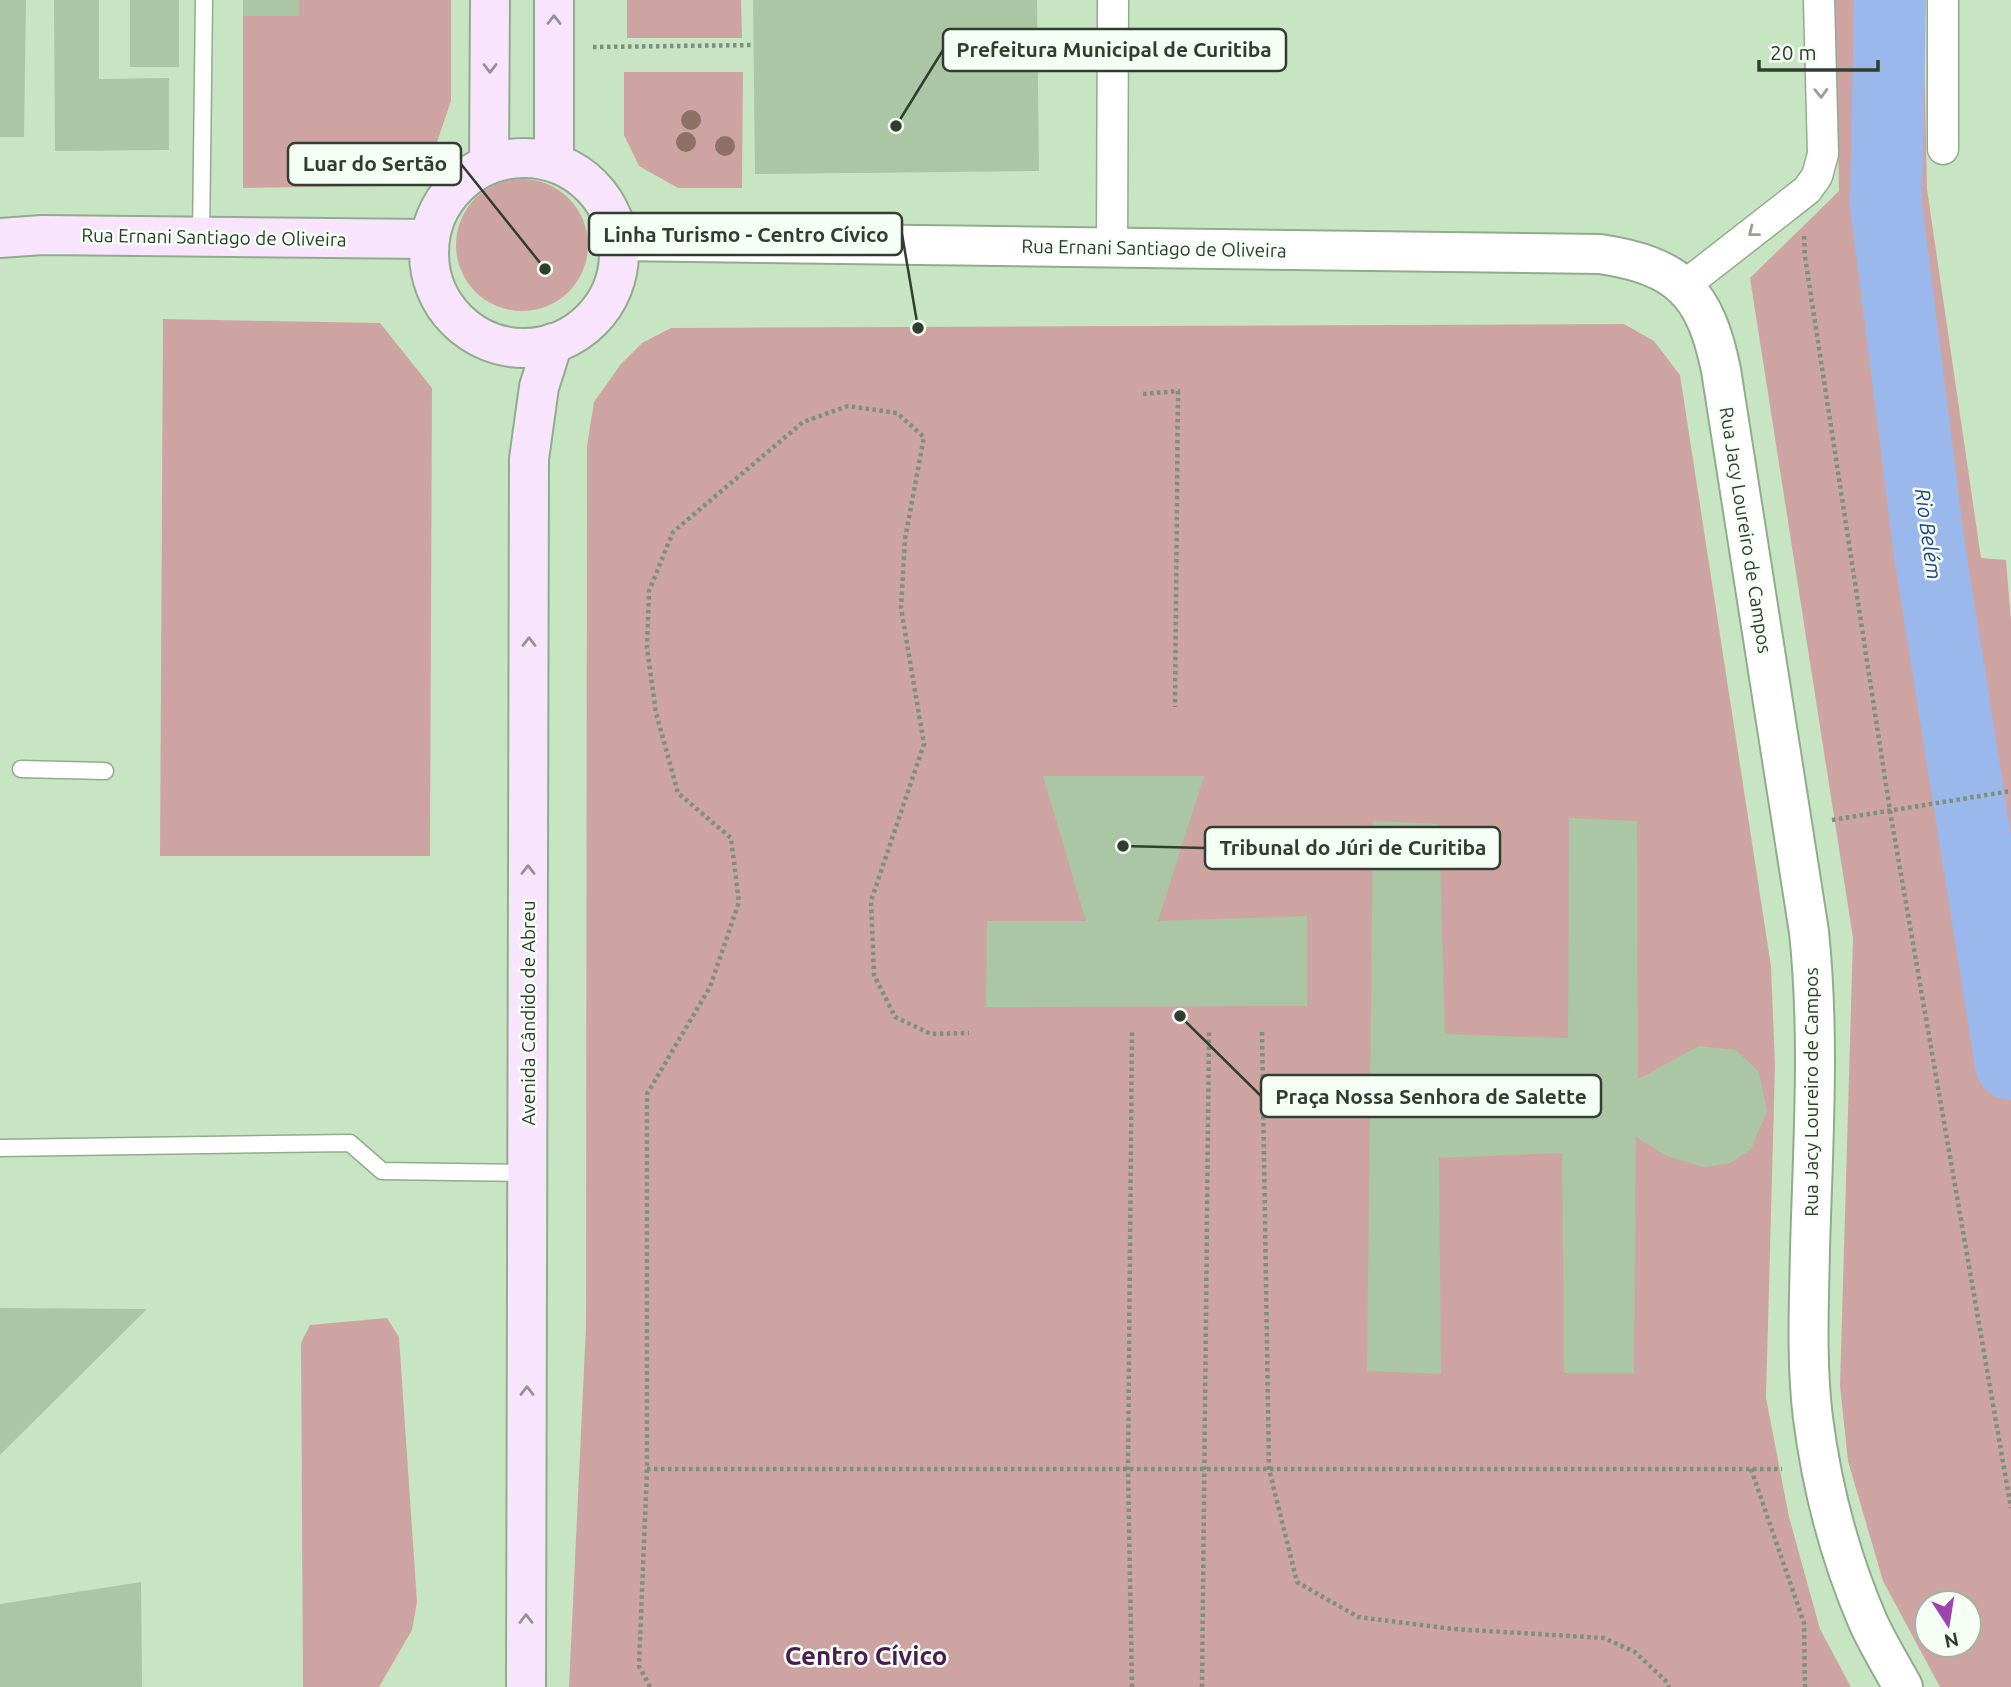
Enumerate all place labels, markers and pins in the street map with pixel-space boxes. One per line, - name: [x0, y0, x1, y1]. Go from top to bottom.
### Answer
- callout: Prefeitura Municipal de Curitiba: [943, 29, 1286, 71]
- callout: Luar do Sertão: [288, 143, 461, 185]
- callout: Linha Turismo - Centro Cívico: [589, 213, 902, 255]
- callout: Tribunal do Júri de Curitiba: [1205, 827, 1500, 869]
- callout: Praça Nossa Senhora de Salette: [1261, 1075, 1601, 1117]

